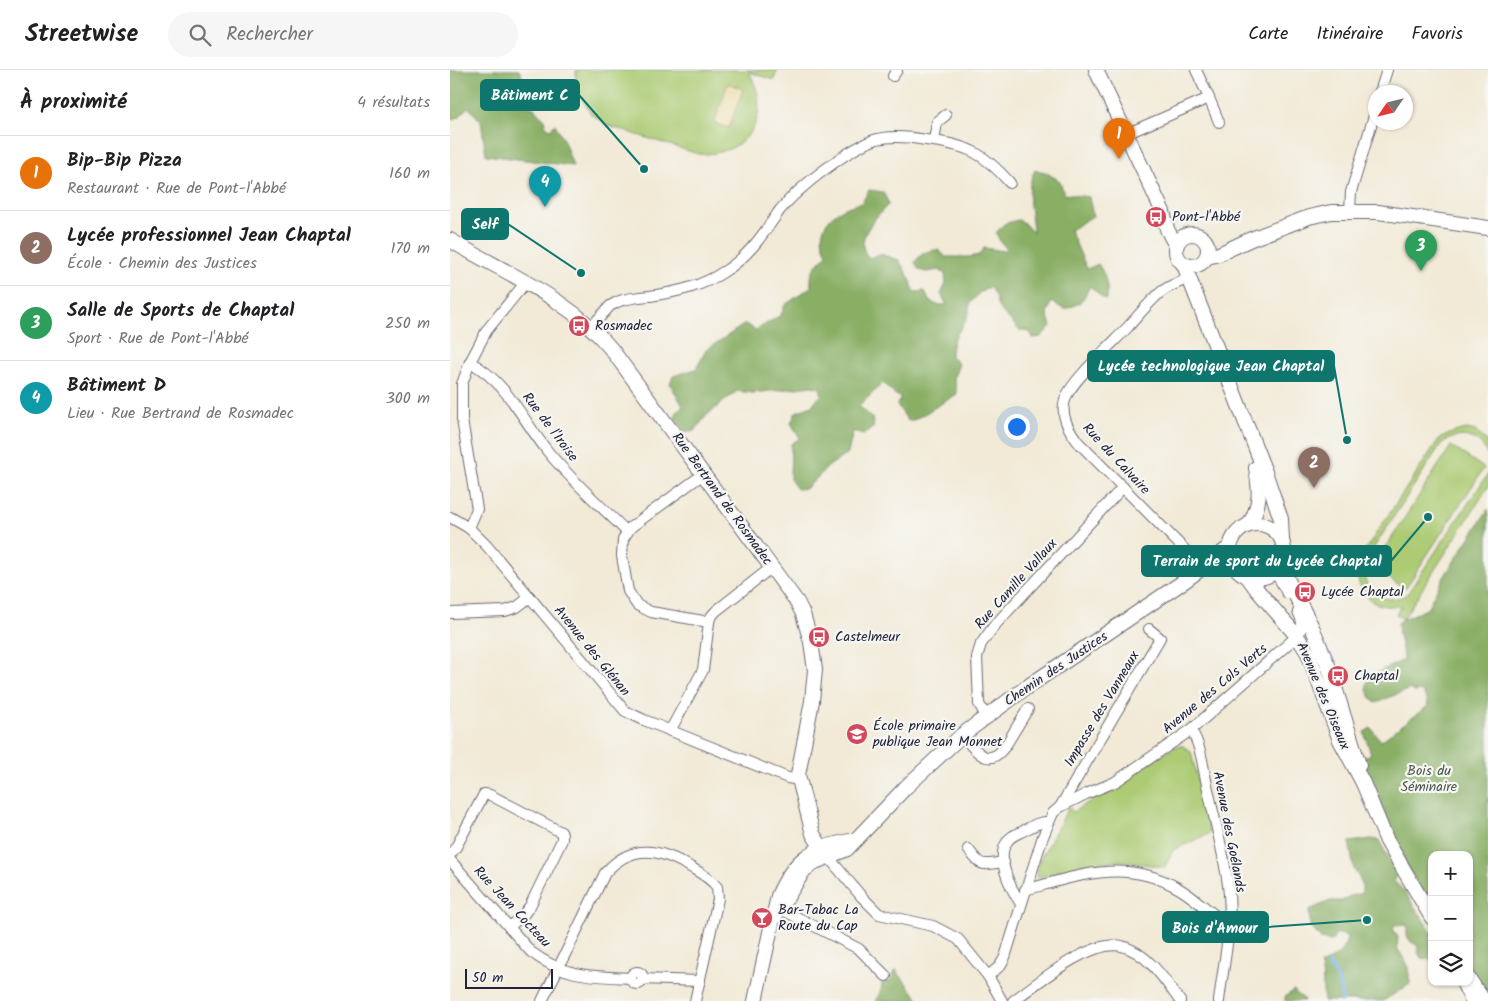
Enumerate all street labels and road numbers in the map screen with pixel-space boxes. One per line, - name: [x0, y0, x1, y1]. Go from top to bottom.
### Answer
- street label: Rue de l'Iroise: [517, 388, 584, 467]
- street label: Rue du Calvaire: [1077, 418, 1156, 500]
- street label: Rue Bertrand de Rosmadec: [666, 428, 778, 570]
- street label: Rue Camille Vallaux: [969, 533, 1063, 634]
- street label: Avenue des Glénan: [548, 601, 636, 701]
- street label: Chemin des Justices: [1000, 626, 1112, 712]
- street label: Avenue des Cols Verts: [1158, 638, 1272, 740]
- street label: Avenue des Oiseaux: [1290, 639, 1356, 754]
- street label: Impasse des Vanneaux: [1059, 646, 1146, 771]
- street label: Avenue des Goélands: [1206, 769, 1252, 895]
- street label: Rue Jean Cocteau: [468, 861, 556, 953]

